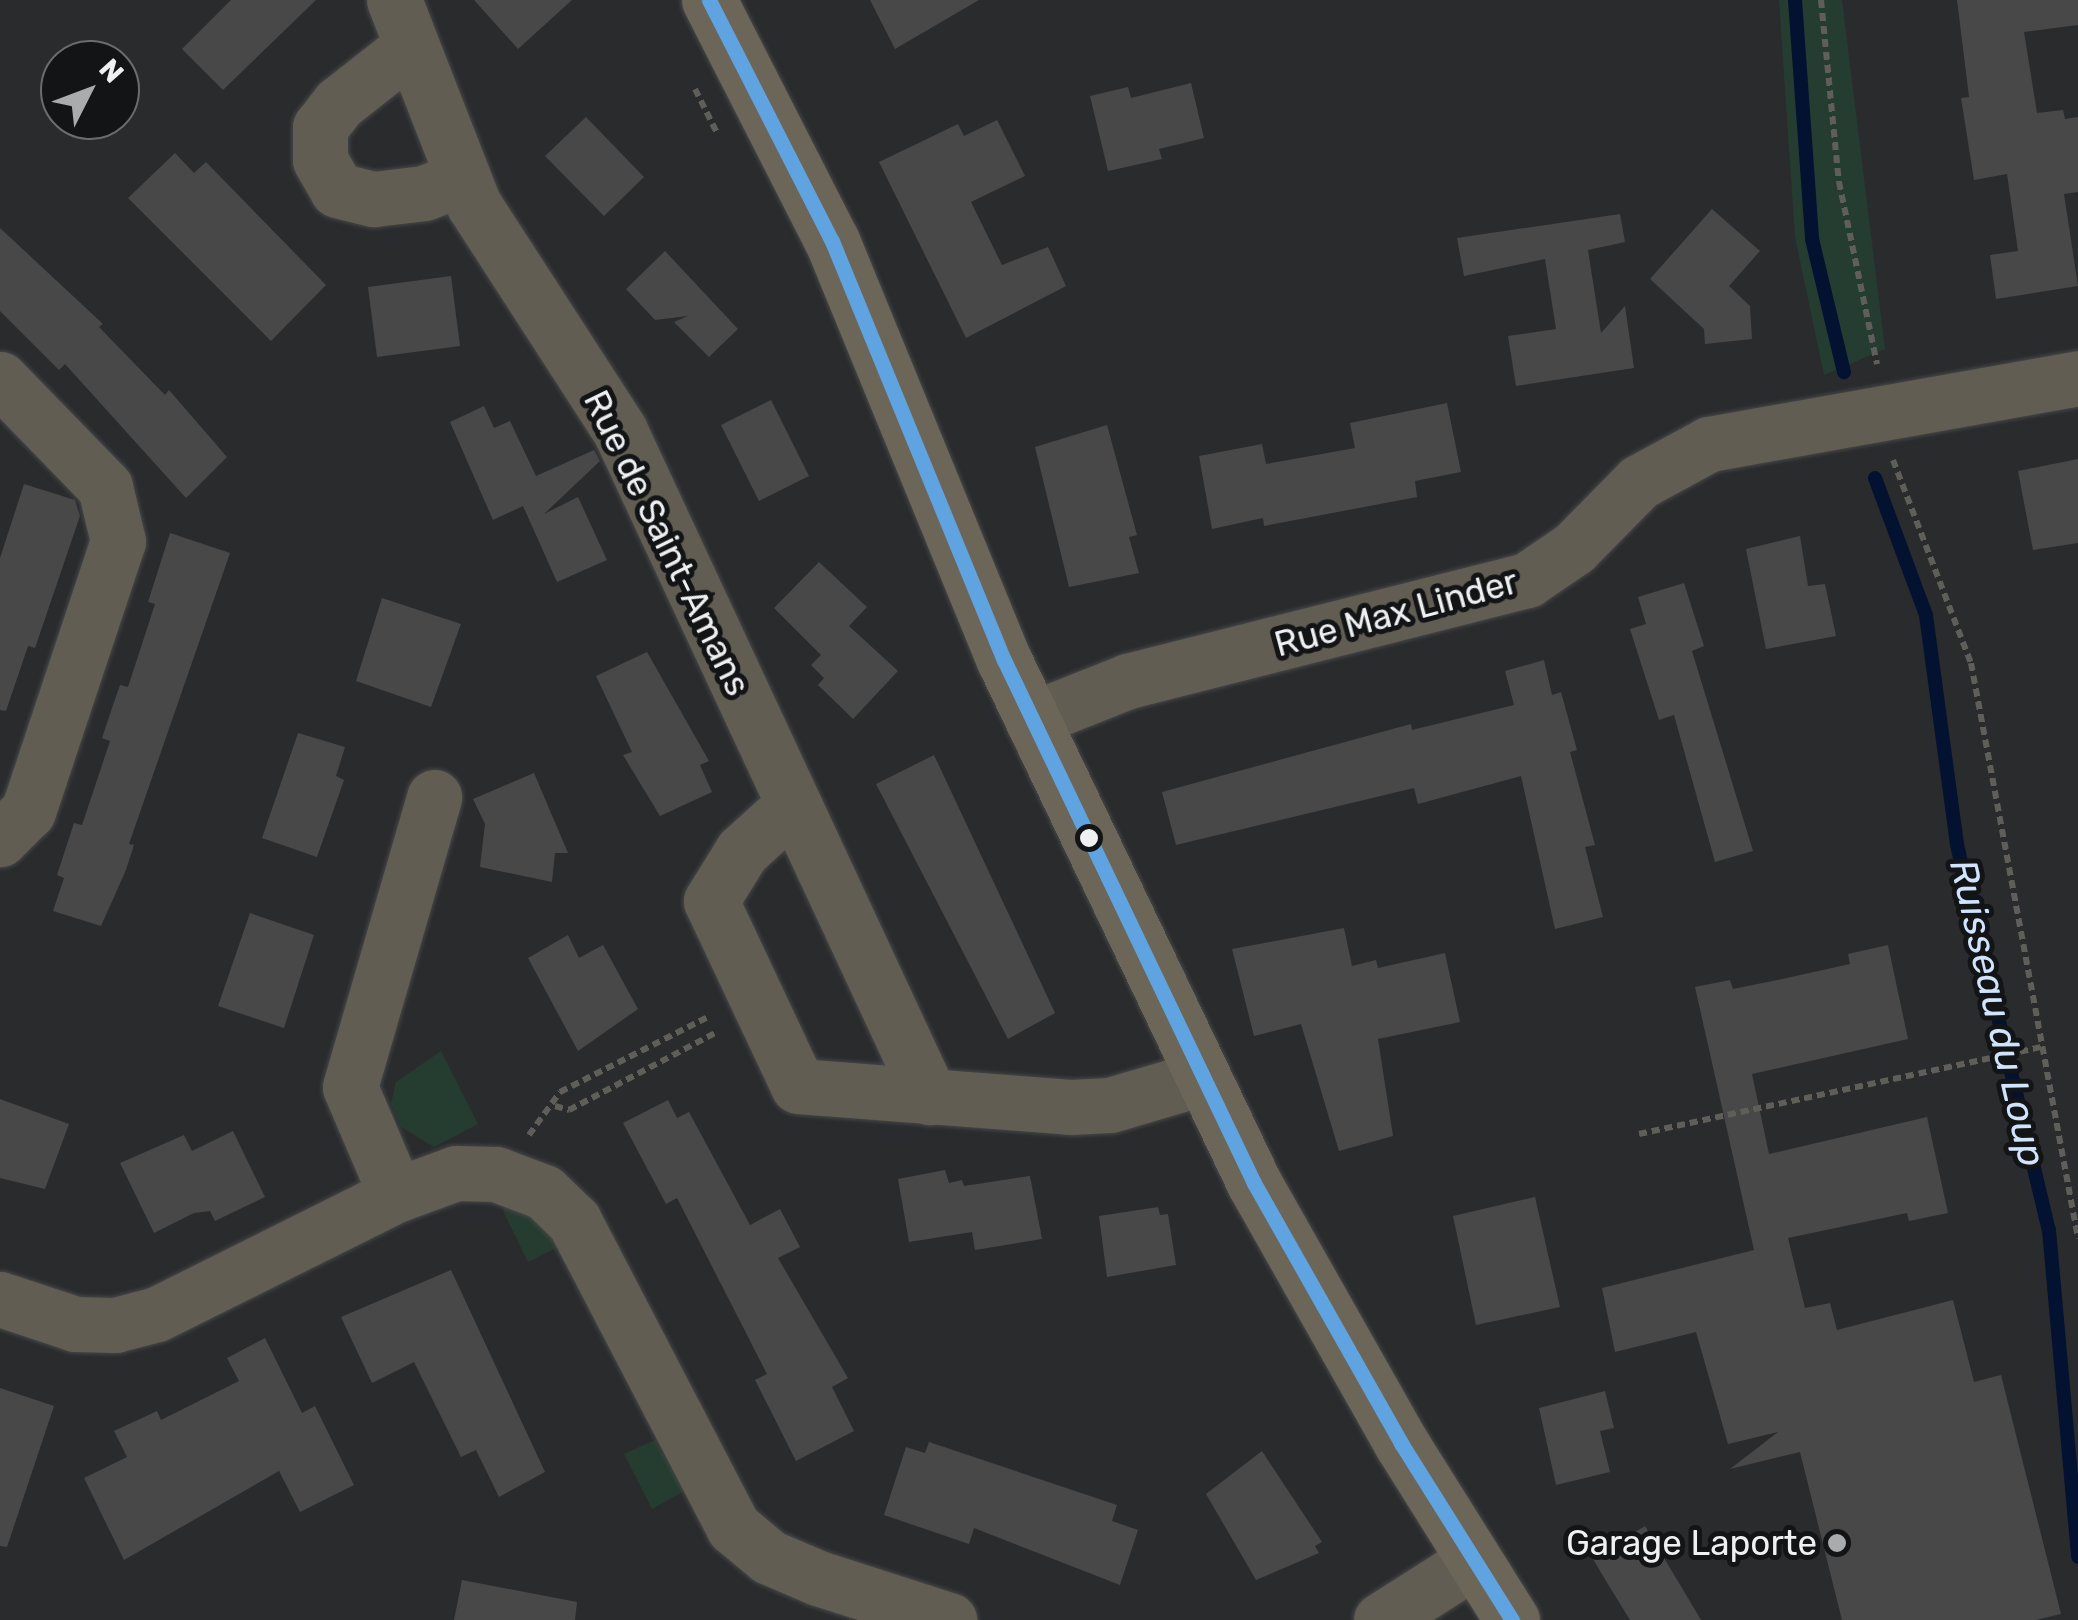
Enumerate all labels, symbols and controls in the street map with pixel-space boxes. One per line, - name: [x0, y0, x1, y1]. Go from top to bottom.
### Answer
- north arrow: [40, 40, 140, 140]
- text: N: [92, 52, 130, 89]
- street label: Rue de Saint-Amans: [575, 384, 759, 702]
- street label: Rue Max Linder: [1270, 560, 1522, 666]
- unlabelled marker: [1079, 828, 1099, 848]
- water label: Ruisseau du Loup: [1939, 855, 2055, 1171]
- place label: Garage Laporte: [1566, 1522, 1817, 1564]
- marker: Garage Laporte: [1826, 1532, 1848, 1554]

